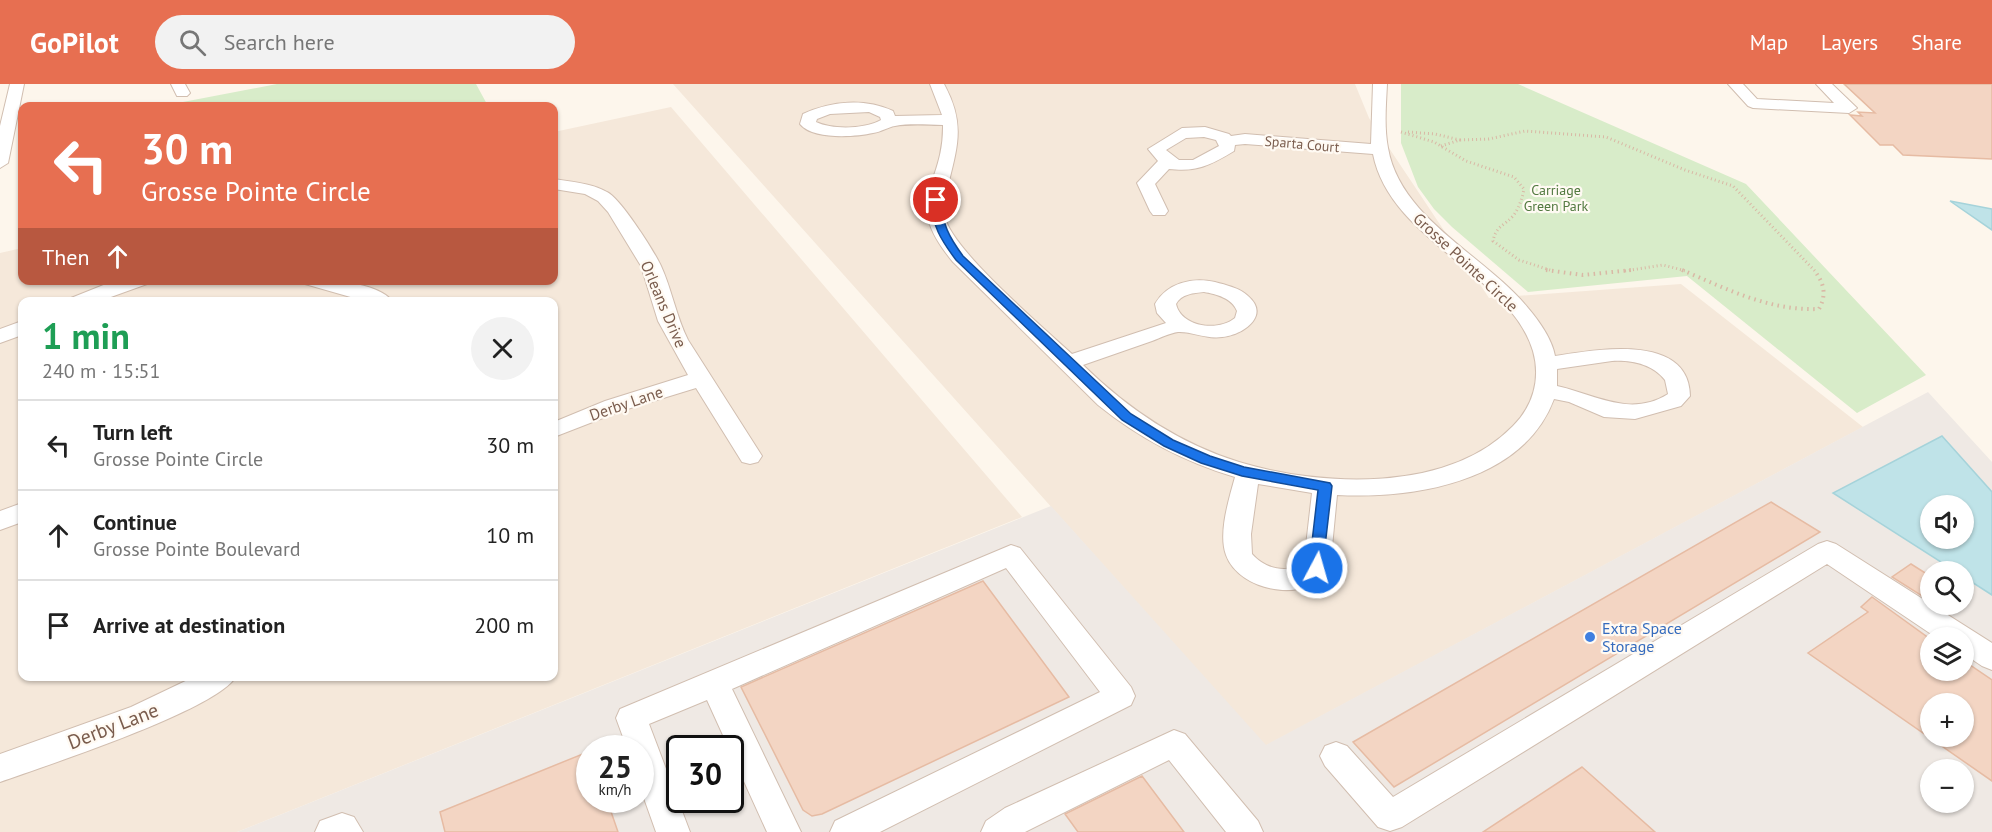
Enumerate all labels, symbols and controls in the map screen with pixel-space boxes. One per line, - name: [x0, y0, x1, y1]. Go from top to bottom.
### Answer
- search box: [155, 15, 575, 69]
- text: GoPilot: [30, 24, 119, 61]
- icon: search: [176, 26, 209, 59]
- text: Search here: [224, 28, 335, 56]
- text: Map: [1750, 29, 1788, 56]
- text: Layers: [1821, 29, 1878, 56]
- text: Share: [1911, 29, 1962, 56]
- text: 30 m: [141, 121, 233, 176]
- icon: left: [42, 126, 120, 204]
- street label: Sparta Court: [1264, 132, 1340, 156]
- text: Grosse Pointe Circle: [141, 174, 371, 208]
- pin: [910, 174, 961, 225]
- park label: Carriage Green Park: [1524, 181, 1589, 215]
- icon: arrive: [919, 183, 952, 216]
- street label: Grosse Pointe Circle: [1409, 208, 1523, 316]
- icon: ahead: [101, 240, 134, 273]
- text: Then: [42, 243, 89, 271]
- street label: Orleans Drive: [637, 257, 691, 351]
- text: 1 min: [42, 312, 130, 359]
- button: close: [471, 317, 534, 380]
- text: 240 m · 15:51: [42, 358, 160, 384]
- street label: Derby Lane: [587, 381, 665, 425]
- text: Turn left: [93, 418, 173, 446]
- icon: left: [42, 429, 75, 462]
- text: 30 m: [486, 431, 534, 459]
- text: Grosse Pointe Circle: [93, 446, 263, 472]
- map controls: [1920, 495, 1974, 813]
- button: sound: [1920, 495, 1974, 549]
- text: Continue: [93, 508, 177, 536]
- icon: ahead: [42, 519, 75, 552]
- text: 10 m: [486, 521, 534, 549]
- text: Grosse Pointe Boulevard: [93, 536, 301, 562]
- position arrow: [1285, 536, 1349, 600]
- button: search: [1920, 561, 1974, 615]
- icon: arrive: [42, 609, 75, 642]
- text: Arrive at destination: [93, 611, 285, 639]
- text: 200 m: [474, 611, 534, 639]
- place label: Extra Space Storage: [1602, 618, 1682, 656]
- button: layers: [1920, 627, 1974, 681]
- marker: Extra Space Storage: [1583, 630, 1597, 644]
- button: +: [1920, 693, 1974, 747]
- street label: Derby Lane: [64, 697, 162, 755]
- speed limit sign: 30: [666, 735, 744, 813]
- text: 25: [598, 747, 632, 786]
- button: −: [1920, 759, 1974, 813]
- text: km/h: [599, 780, 631, 799]

